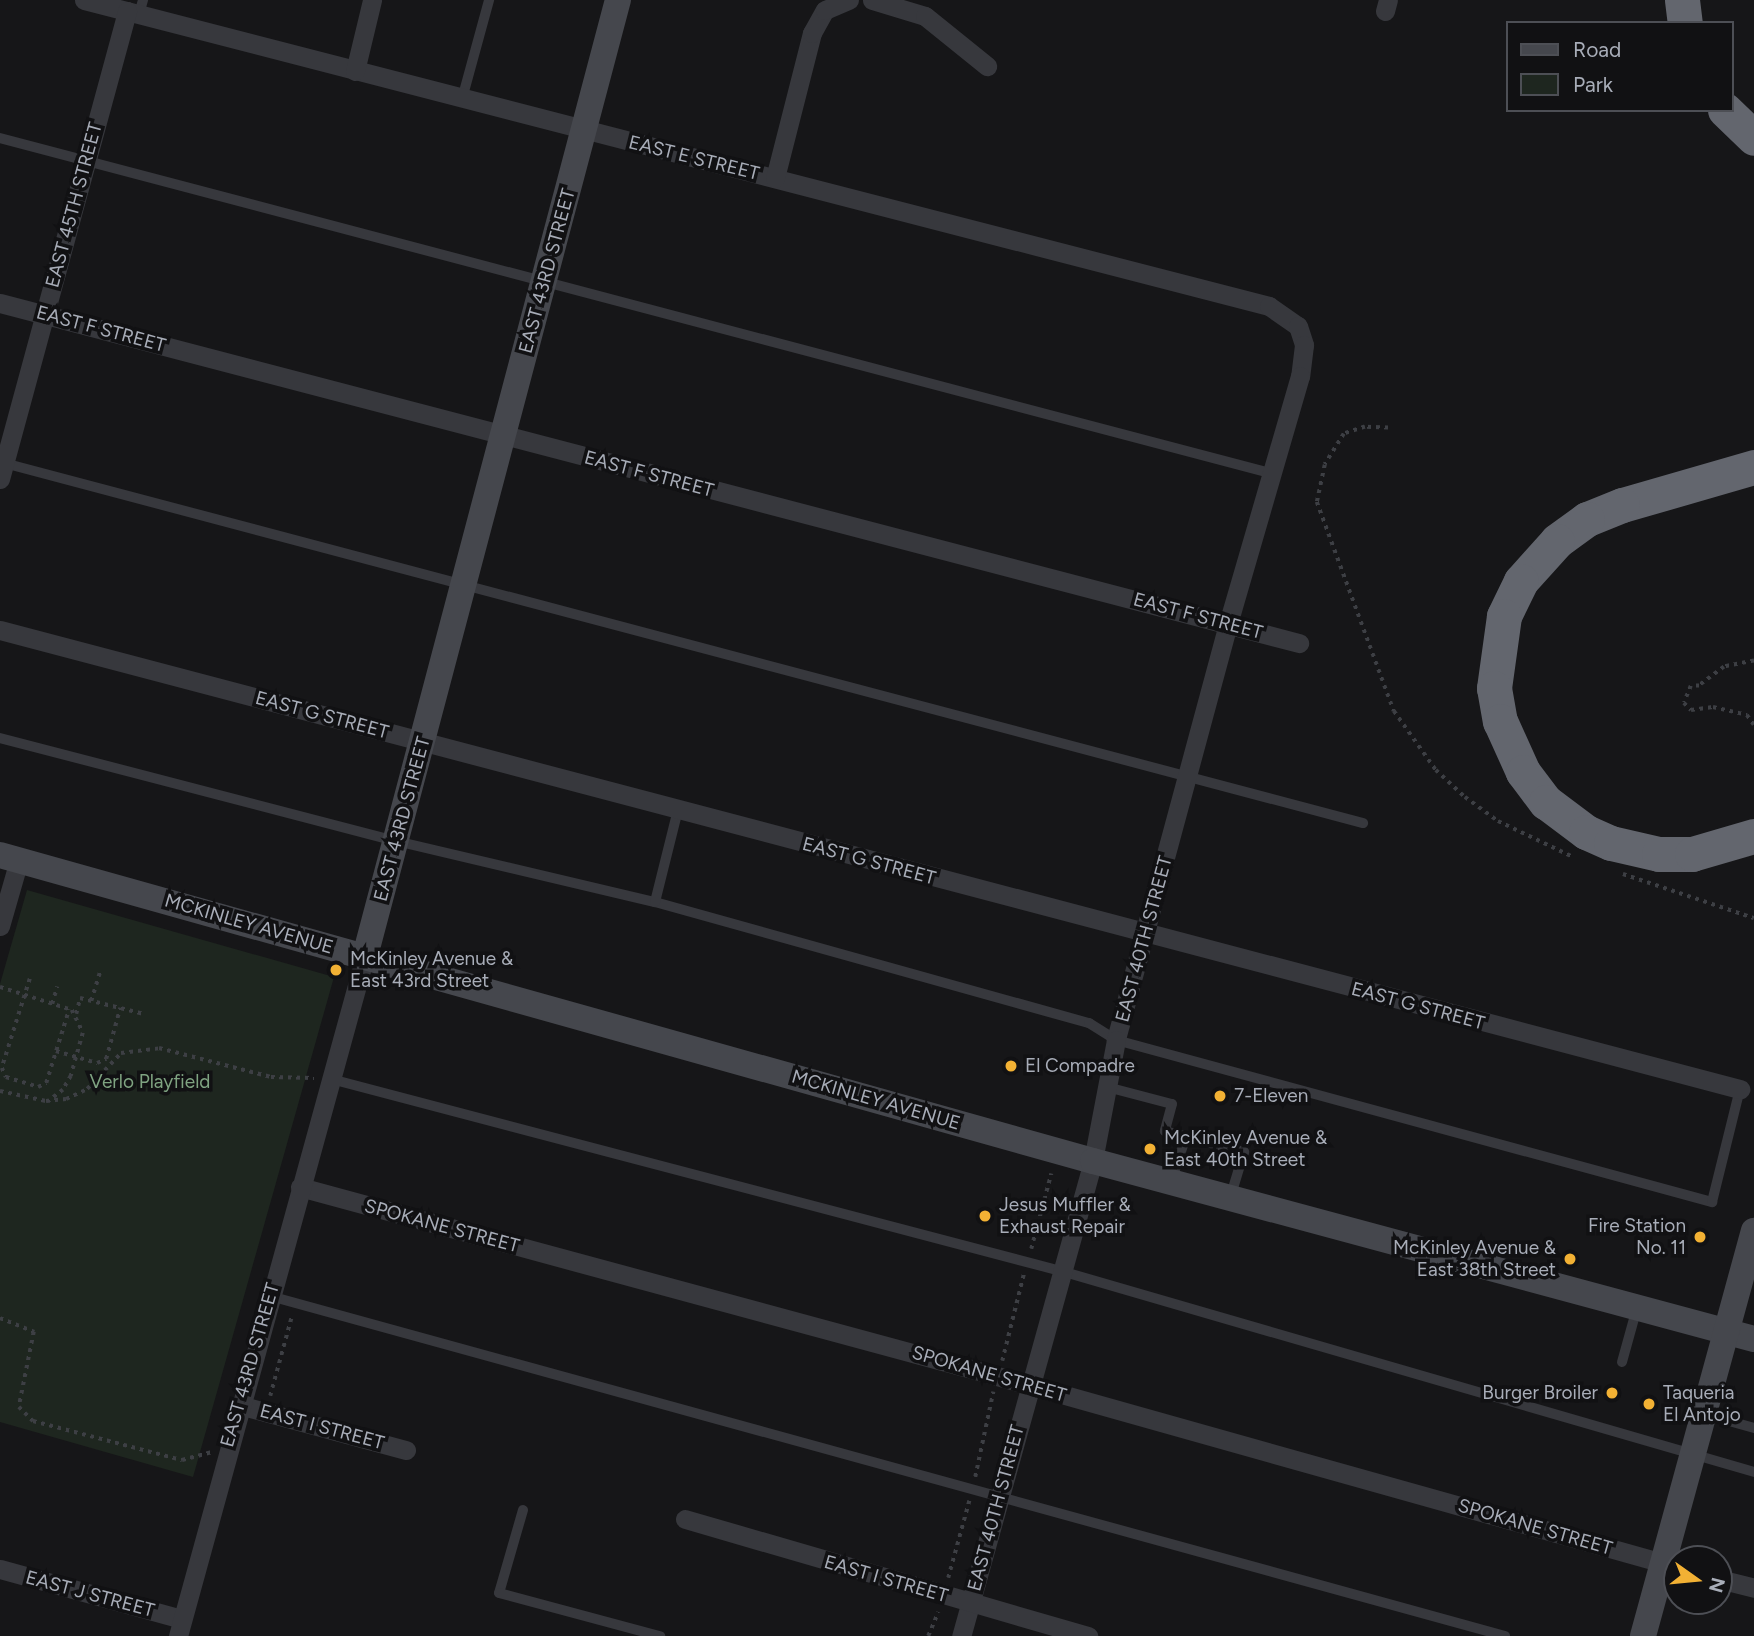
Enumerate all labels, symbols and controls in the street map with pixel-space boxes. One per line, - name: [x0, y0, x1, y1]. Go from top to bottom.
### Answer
- legend: [1506, 21, 1733, 112]
- text: Road: [1573, 37, 1621, 62]
- text: Park: [1573, 72, 1613, 97]
- street label: EAST 45TH STREET: [41, 120, 107, 290]
- street label: EAST E STREET: [626, 131, 762, 185]
- street label: EAST 43RD STREET: [514, 186, 580, 356]
- street label: EAST F STREET: [34, 301, 168, 357]
- street label: EAST F STREET: [582, 446, 716, 502]
- street label: EAST F STREET: [1131, 588, 1265, 644]
- street label: EAST G STREET: [253, 686, 391, 744]
- street label: EAST 43RD STREET: [369, 734, 435, 904]
- street label: EAST G STREET: [800, 832, 938, 890]
- street label: EAST 40TH STREET: [1111, 853, 1177, 1025]
- street label: MCKINLEY AVENUE: [162, 889, 336, 959]
- place label: McKinley Avenue & East 43rd Street: [350, 948, 513, 992]
- marker: McKinley Avenue & East 43rd Street: [328, 962, 344, 978]
- street label: EAST G STREET: [1349, 977, 1487, 1035]
- place label: El Compadre: [1025, 1055, 1135, 1077]
- marker: El Compadre: [1003, 1058, 1019, 1074]
- street label: MCKINLEY AVENUE: [789, 1065, 963, 1135]
- park label: Verlo Playfield: [90, 1071, 210, 1093]
- place label: 7-Eleven: [1234, 1085, 1308, 1107]
- marker: 7-Eleven: [1212, 1088, 1228, 1104]
- place label: McKinley Avenue & East 40th Street: [1164, 1127, 1327, 1171]
- marker: McKinley Avenue & East 40th Street: [1142, 1141, 1158, 1157]
- street label: SPOKANE STREET: [362, 1194, 522, 1258]
- place label: Jesus Muffler & Exhaust Repair: [999, 1194, 1131, 1238]
- marker: Jesus Muffler & Exhaust Repair: [977, 1208, 993, 1224]
- place label: Fire Station No. 11: [1588, 1215, 1686, 1259]
- marker: Fire Station No. 11: [1692, 1229, 1708, 1245]
- place label: McKinley Avenue & East 38th Street: [1393, 1237, 1556, 1281]
- marker: McKinley Avenue & East 38th Street: [1562, 1251, 1578, 1267]
- street label: EAST 43RD STREET: [216, 1280, 284, 1450]
- street label: SPOKANE STREET: [909, 1341, 1069, 1407]
- place label: Burger Broiler: [1482, 1382, 1598, 1404]
- place label: Taqueria El Antojo: [1663, 1382, 1741, 1426]
- marker: Burger Broiler: [1604, 1385, 1620, 1401]
- marker: Taqueria El Antojo: [1641, 1396, 1657, 1412]
- street label: EAST I STREET: [257, 1399, 387, 1455]
- street label: EAST 40TH STREET: [963, 1422, 1029, 1594]
- street label: SPOKANE STREET: [1455, 1494, 1615, 1560]
- north arrow: [1663, 1545, 1733, 1615]
- street label: EAST I STREET: [821, 1550, 951, 1608]
- street label: EAST J STREET: [23, 1566, 157, 1622]
- text: N: [1704, 1575, 1730, 1595]

